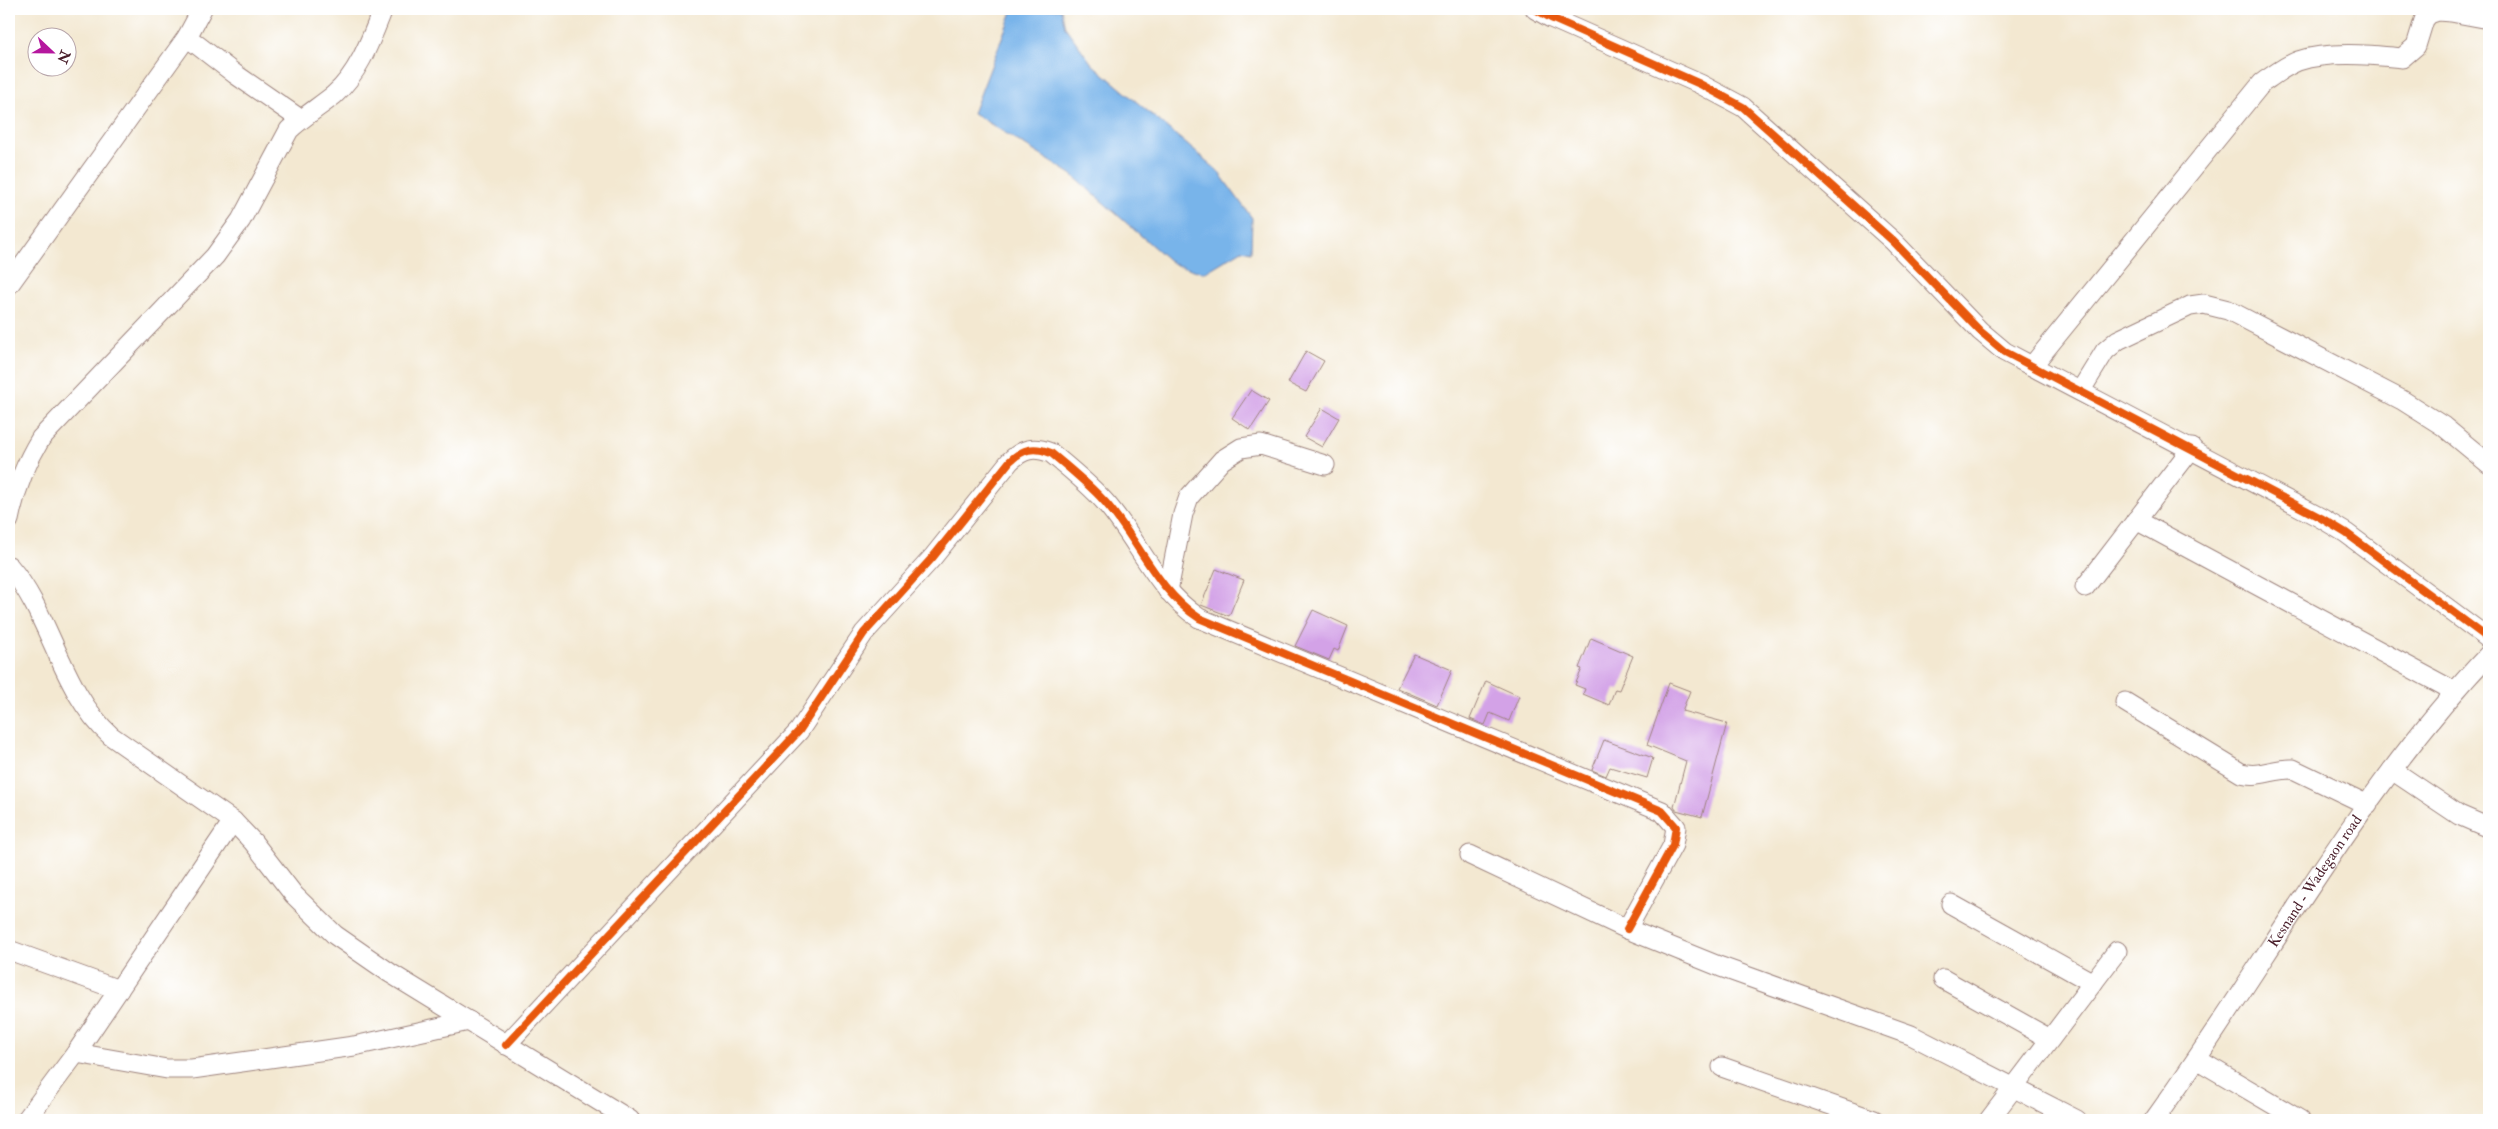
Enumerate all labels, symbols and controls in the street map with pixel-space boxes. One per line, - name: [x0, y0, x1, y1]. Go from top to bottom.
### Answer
- north arrow: [28, 28, 78, 78]
- text: N: [53, 47, 74, 66]
- street label: Kesnand - Wadegaon road: [2264, 811, 2367, 951]

